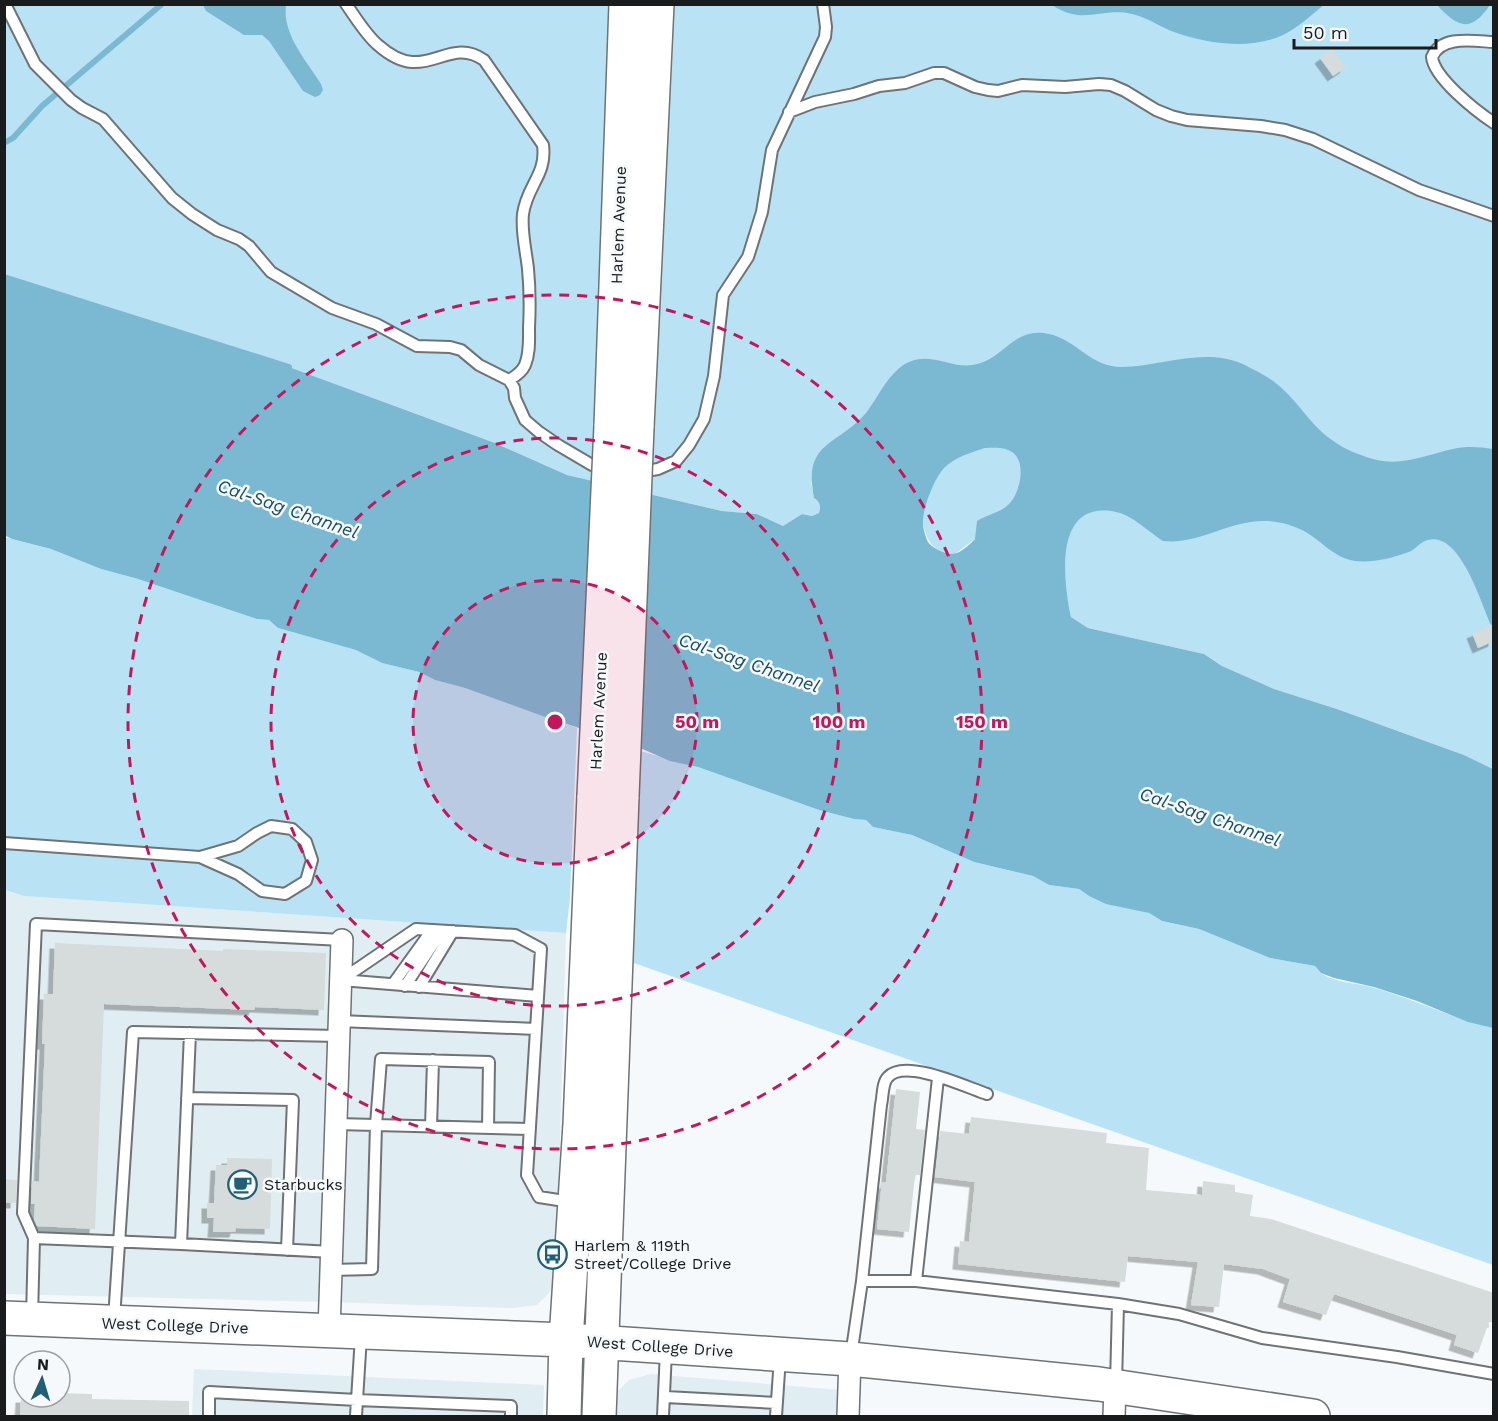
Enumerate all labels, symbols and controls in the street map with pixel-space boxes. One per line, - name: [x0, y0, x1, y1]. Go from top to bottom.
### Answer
- scale bar: [1294, 12, 1436, 50]
- text: 50 m: [1303, 22, 1348, 43]
- street label: Harlem Avenue: [607, 166, 630, 284]
- water label: Cal-Sag Channel: [215, 475, 361, 542]
- water label: Cal-Sag Channel: [676, 629, 822, 696]
- street label: Harlem Avenue: [586, 652, 611, 770]
- text: 50 m: [675, 711, 719, 732]
- text: 100 m: [812, 711, 866, 732]
- text: 150 m: [956, 711, 1008, 732]
- centre of rings: [545, 712, 565, 732]
- water label: Cal-Sag Channel: [1137, 783, 1283, 850]
- cafe icon: Starbucks: [227, 1168, 259, 1200]
- place label: Starbucks: [264, 1175, 343, 1194]
- place label: Harlem & 119th Street/College Drive: [574, 1236, 731, 1273]
- bus stop icon: Harlem & 119th Street/College Drive: [537, 1238, 569, 1270]
- street label: West College Drive: [101, 1313, 249, 1338]
- street label: West College Drive: [586, 1332, 734, 1361]
- north arrow: [12, 1349, 72, 1409]
- text: N: [36, 1355, 50, 1374]

